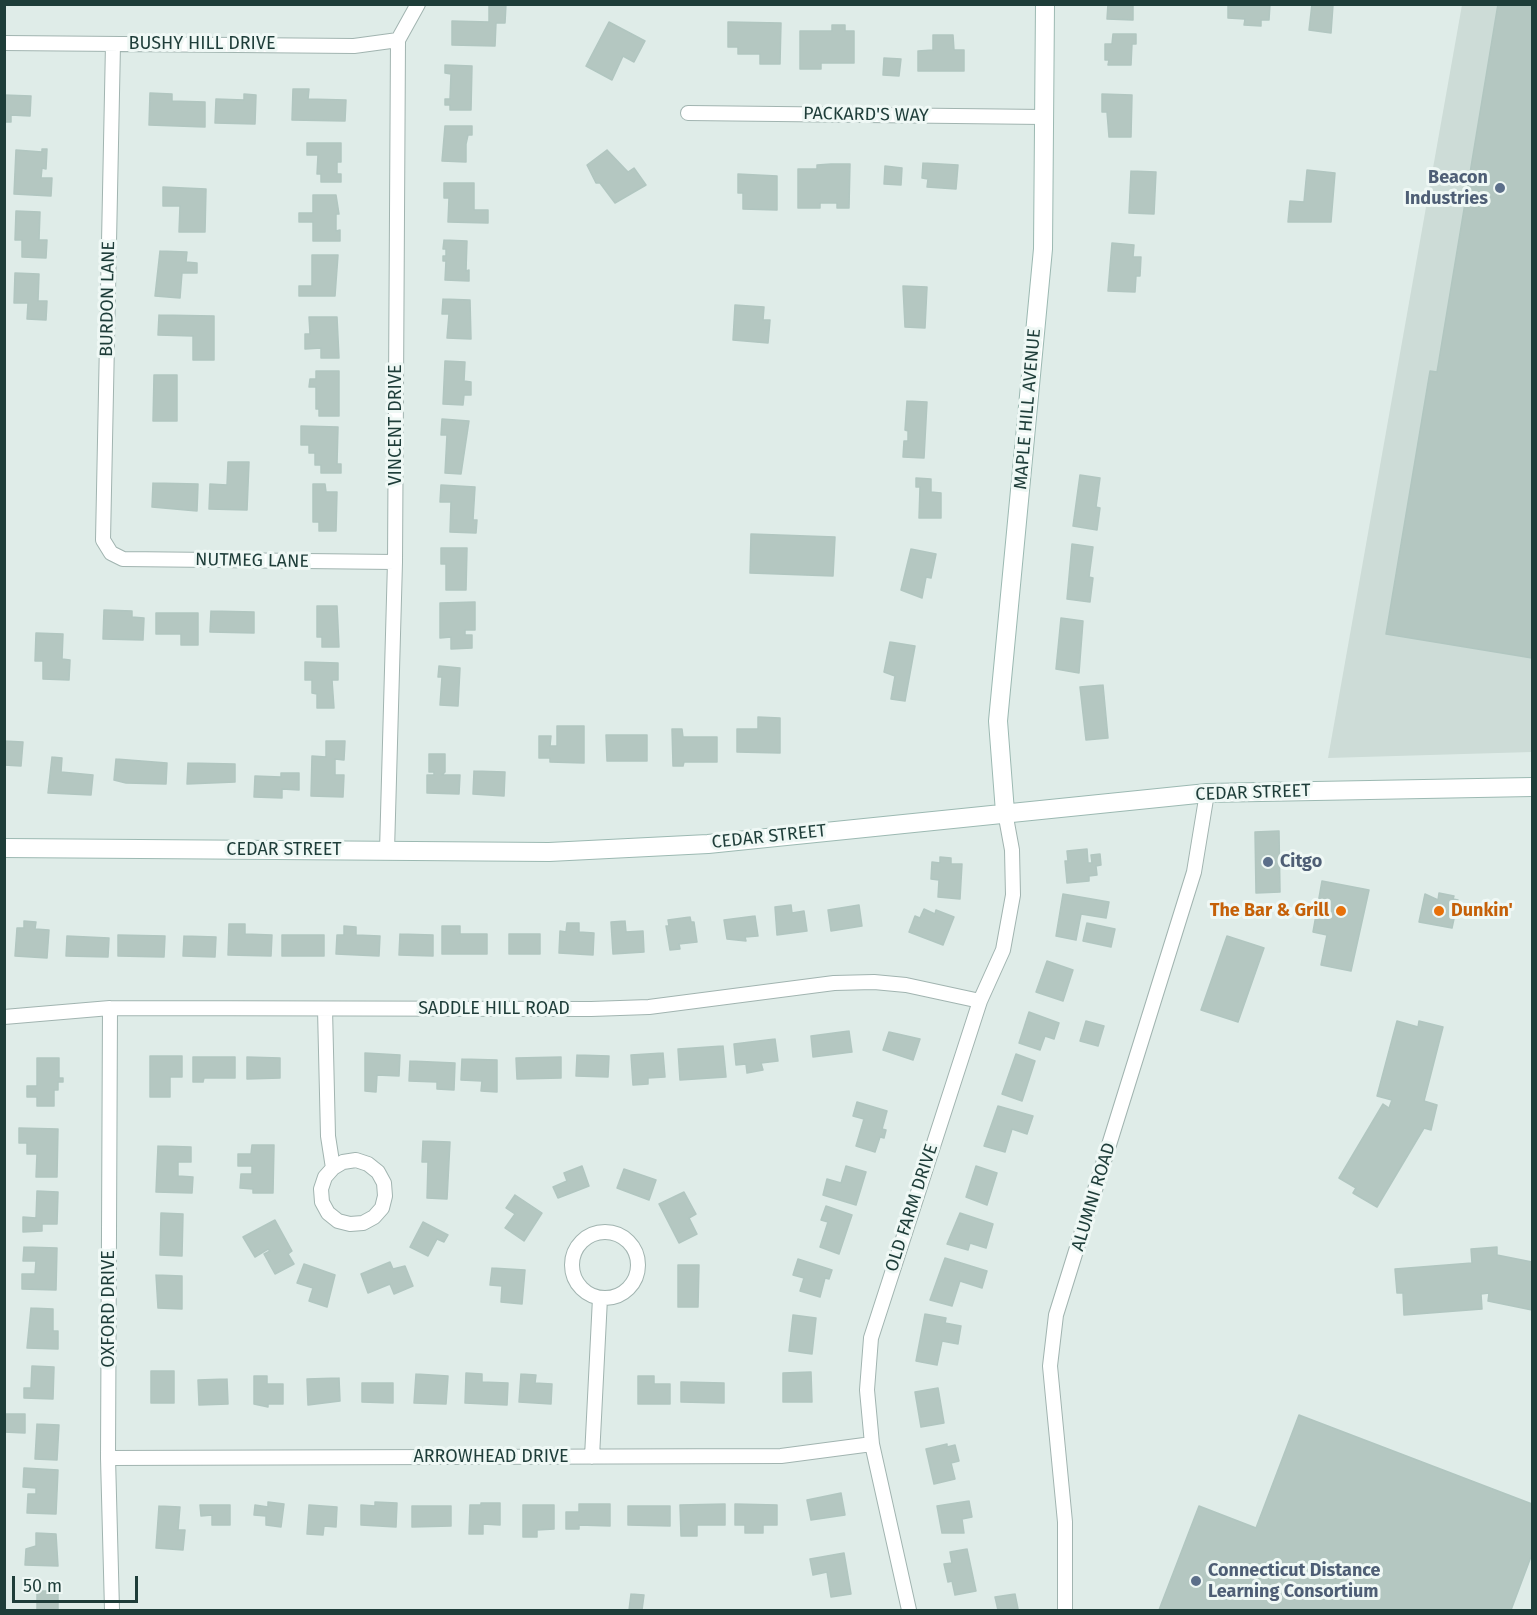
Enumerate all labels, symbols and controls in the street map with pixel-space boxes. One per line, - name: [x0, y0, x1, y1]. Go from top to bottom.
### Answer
- street label: BUSHY HILL DRIVE: [128, 33, 276, 55]
- street label: PACKARD'S WAY: [803, 103, 929, 127]
- place label: Beacon Industries: [1405, 167, 1488, 210]
- marker: Beacon Industries: [1493, 181, 1507, 195]
- street label: BURDON LANE: [96, 241, 120, 357]
- street label: MAPLE HILL AVENUE: [1010, 327, 1046, 491]
- street label: VINCENT DRIVE: [385, 364, 407, 486]
- street label: NUTMEG LANE: [195, 549, 309, 573]
- street label: CEDAR STREET: [1195, 780, 1311, 806]
- street label: CEDAR STREET: [711, 820, 827, 854]
- street label: CEDAR STREET: [226, 839, 342, 861]
- place label: Citgo: [1280, 851, 1322, 873]
- marker: Citgo: [1261, 855, 1275, 869]
- place label: The Bar & Grill: [1210, 900, 1329, 922]
- place label: Dunkin': [1451, 900, 1513, 922]
- marker: The Bar & Grill: [1334, 904, 1348, 918]
- marker: Dunkin': [1432, 904, 1446, 918]
- street label: SADDLE HILL ROAD: [418, 998, 570, 1020]
- street label: ALUMNI ROAD: [1067, 1140, 1121, 1254]
- street label: OLD FARM DRIVE: [881, 1141, 943, 1275]
- street label: OXFORD DRIVE: [98, 1250, 120, 1368]
- street label: ARROWHEAD DRIVE: [413, 1446, 569, 1468]
- place label: Connecticut Distance Learning Consortium: [1208, 1560, 1380, 1602]
- scale bar: [15, 1564, 141, 1602]
- marker: Connecticut Distance Learning Consortium: [1189, 1574, 1203, 1588]
- text: 50 m: [23, 1575, 62, 1597]

